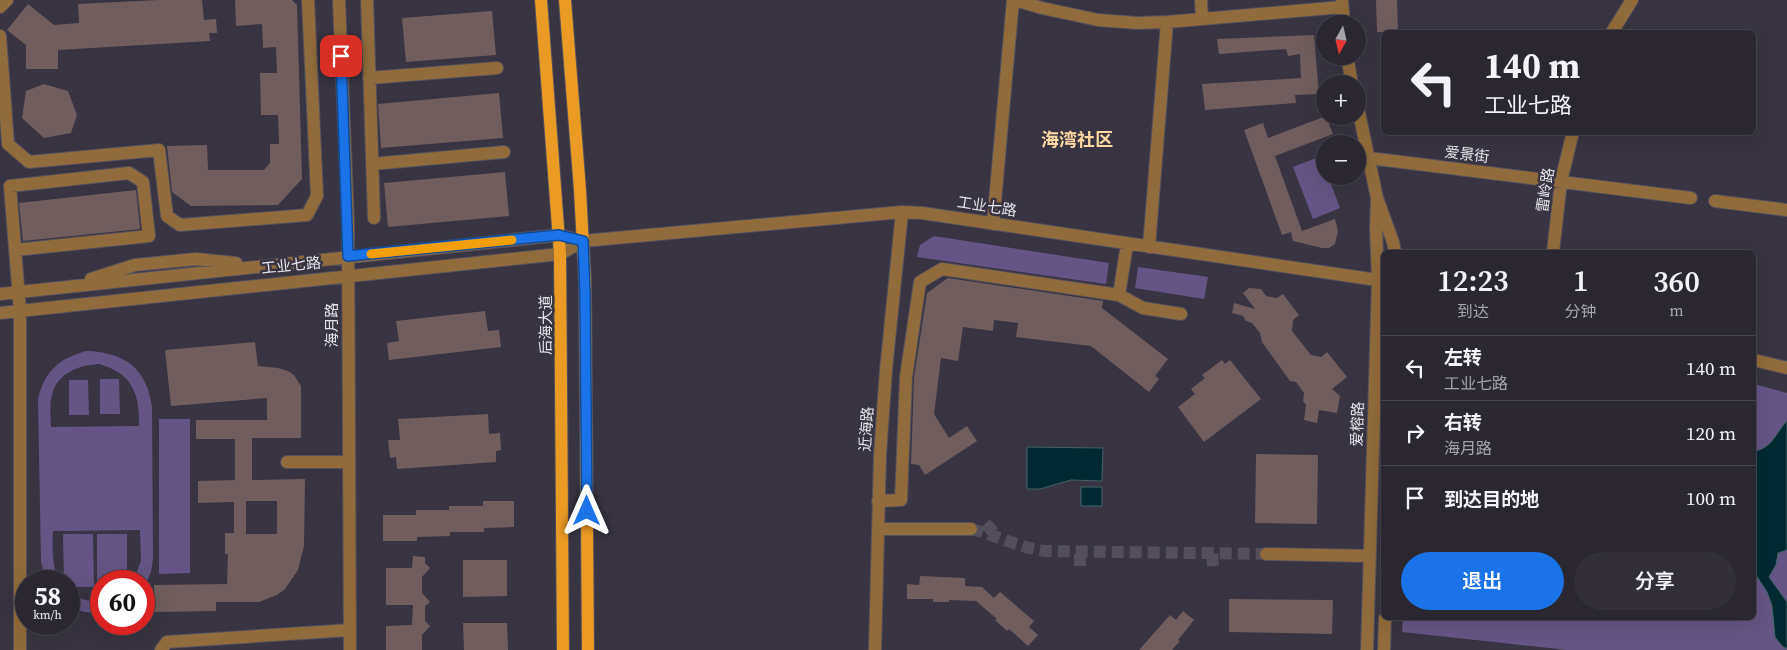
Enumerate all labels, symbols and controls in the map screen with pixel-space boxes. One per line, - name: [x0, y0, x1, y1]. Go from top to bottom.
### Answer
- north arrow: [1316, 15, 1366, 65]
- map controls: [1316, 15, 1366, 185]
- pin: [320, 35, 362, 77]
- icon: arrive: [327, 42, 355, 70]
- text: 140 m: [1484, 42, 1580, 90]
- icon: left: [1401, 50, 1466, 115]
- button: +: [1316, 75, 1366, 125]
- text: 工业七路: [1484, 90, 1572, 120]
- district label: 海湾社区: [1041, 127, 1113, 152]
- button: −: [1316, 135, 1366, 185]
- street label: 爱景街: [1443, 141, 1491, 167]
- street label: 雷岭路: [1531, 166, 1559, 214]
- street label: 工业七路: [956, 191, 1018, 221]
- street label: 工业七路: [260, 251, 322, 279]
- text: 12:23: [1437, 260, 1509, 301]
- text: 1: [1573, 260, 1589, 301]
- text: 360: [1653, 261, 1700, 302]
- street label: 后海大道: [535, 295, 556, 355]
- text: m: [1669, 299, 1684, 321]
- text: 到达: [1457, 300, 1489, 322]
- text: 分钟: [1565, 300, 1597, 322]
- street label: 海月路: [321, 302, 342, 348]
- text: 左转: [1444, 344, 1482, 370]
- icon: left: [1401, 354, 1429, 382]
- text: 140 m: [1686, 355, 1736, 381]
- text: 工业七路: [1444, 372, 1508, 394]
- street label: 爱榕路: [1346, 401, 1368, 447]
- street label: 近海路: [854, 406, 878, 452]
- text: 右转: [1444, 409, 1482, 435]
- icon: right: [1401, 419, 1429, 447]
- text: 120 m: [1686, 420, 1736, 446]
- text: 海月路: [1444, 437, 1492, 459]
- position arrow: [560, 484, 612, 536]
- icon: arrive: [1401, 484, 1429, 512]
- text: 100 m: [1686, 485, 1736, 511]
- text: 到达目的地: [1444, 486, 1539, 512]
- button: 退出: [1401, 552, 1564, 610]
- button: 分享: [1574, 552, 1736, 610]
- speed limit sign: 60: [90, 570, 155, 635]
- text: 58: [34, 579, 61, 613]
- text: km/h: [33, 607, 62, 623]

